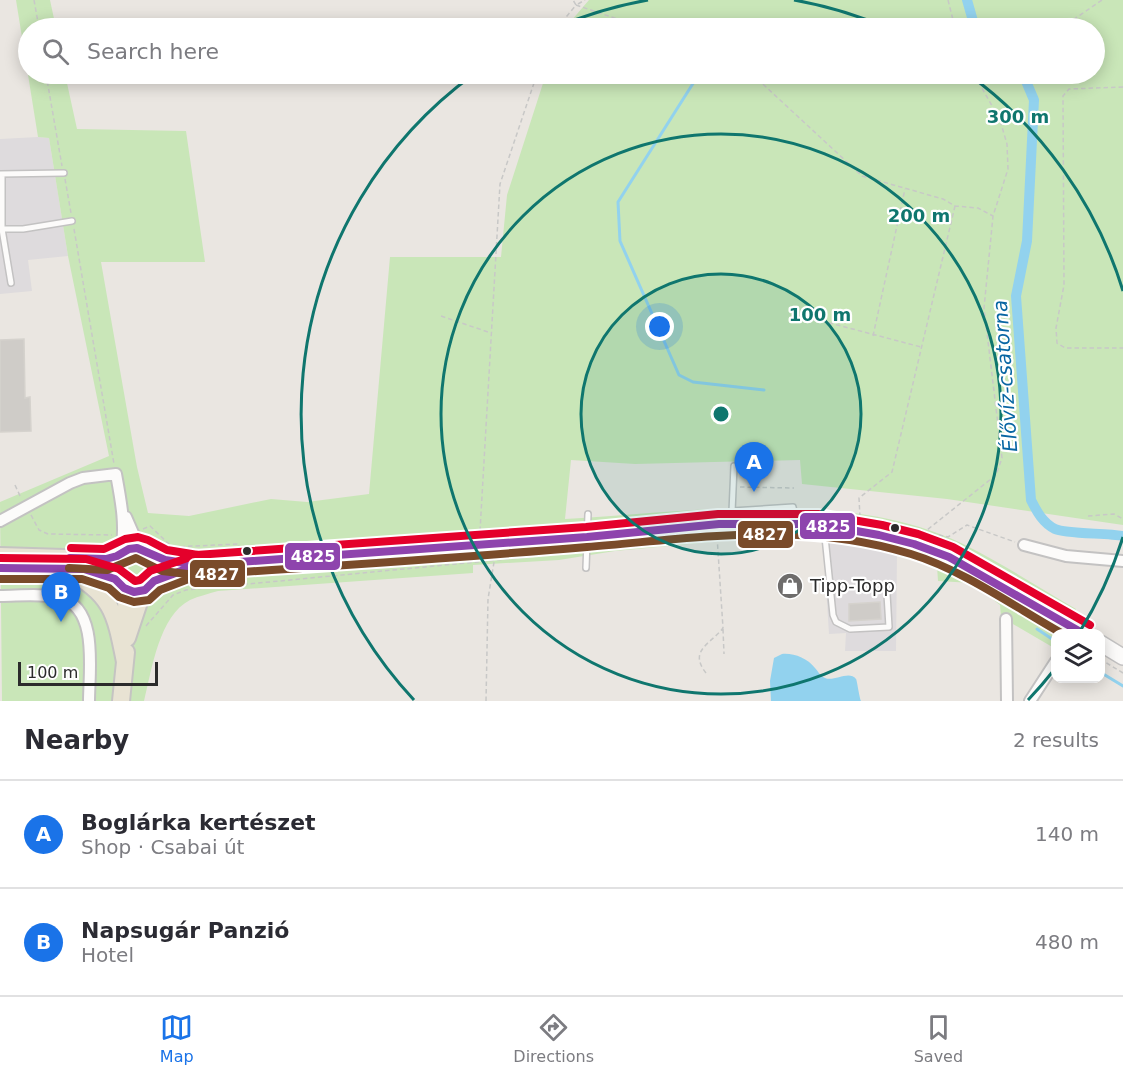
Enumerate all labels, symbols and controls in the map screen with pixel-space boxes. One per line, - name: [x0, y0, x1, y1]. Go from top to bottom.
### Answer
- search box: [18, 18, 1105, 84]
- icon: search: [39, 35, 72, 68]
- text: Search here: [87, 39, 219, 64]
- text: 300 m: [987, 106, 1049, 127]
- text: 200 m: [888, 205, 950, 226]
- water label: Élővíz-csatorna: [988, 299, 1022, 453]
- text: 100 m: [789, 304, 851, 325]
- your location: [645, 312, 674, 341]
- centre of rings: [711, 404, 731, 424]
- pin: A: [734, 442, 774, 492]
- line badge: 4825: [799, 512, 856, 540]
- text: 4825: [806, 517, 850, 536]
- line badge: 4827: [737, 520, 794, 549]
- unlabelled marker: [889, 522, 901, 534]
- text: 4827: [743, 525, 787, 544]
- line badge: 4825: [284, 542, 341, 571]
- unlabelled marker: [241, 545, 253, 557]
- text: 4825: [291, 547, 335, 566]
- line badge: 4827: [189, 559, 246, 588]
- text: 4827: [195, 565, 239, 584]
- shop icon: Tipp-Topp: [775, 571, 805, 601]
- pin: B: [42, 572, 80, 622]
- place label: Tipp-Topp: [809, 575, 895, 596]
- map controls: [1051, 629, 1105, 683]
- button: layers: [1051, 629, 1105, 683]
- scale bar: [18, 659, 158, 686]
- text: 100 m: [27, 663, 78, 682]
- text: Nearby: [24, 725, 129, 755]
- text: 2 results: [1013, 728, 1099, 752]
- text: Boglárka kertészet: [81, 810, 316, 835]
- text: A: [36, 822, 51, 846]
- text: 140 m: [1035, 822, 1099, 846]
- text: Shop · Csabai út: [81, 835, 244, 859]
- text: Napsugár Panzió: [81, 918, 289, 943]
- text: B: [36, 930, 51, 954]
- text: 480 m: [1035, 930, 1099, 954]
- text: Hotel: [81, 943, 134, 967]
- tab: Map: [160, 1011, 194, 1066]
- tab: Directions: [513, 1011, 594, 1066]
- tab: Saved: [914, 1011, 963, 1066]

